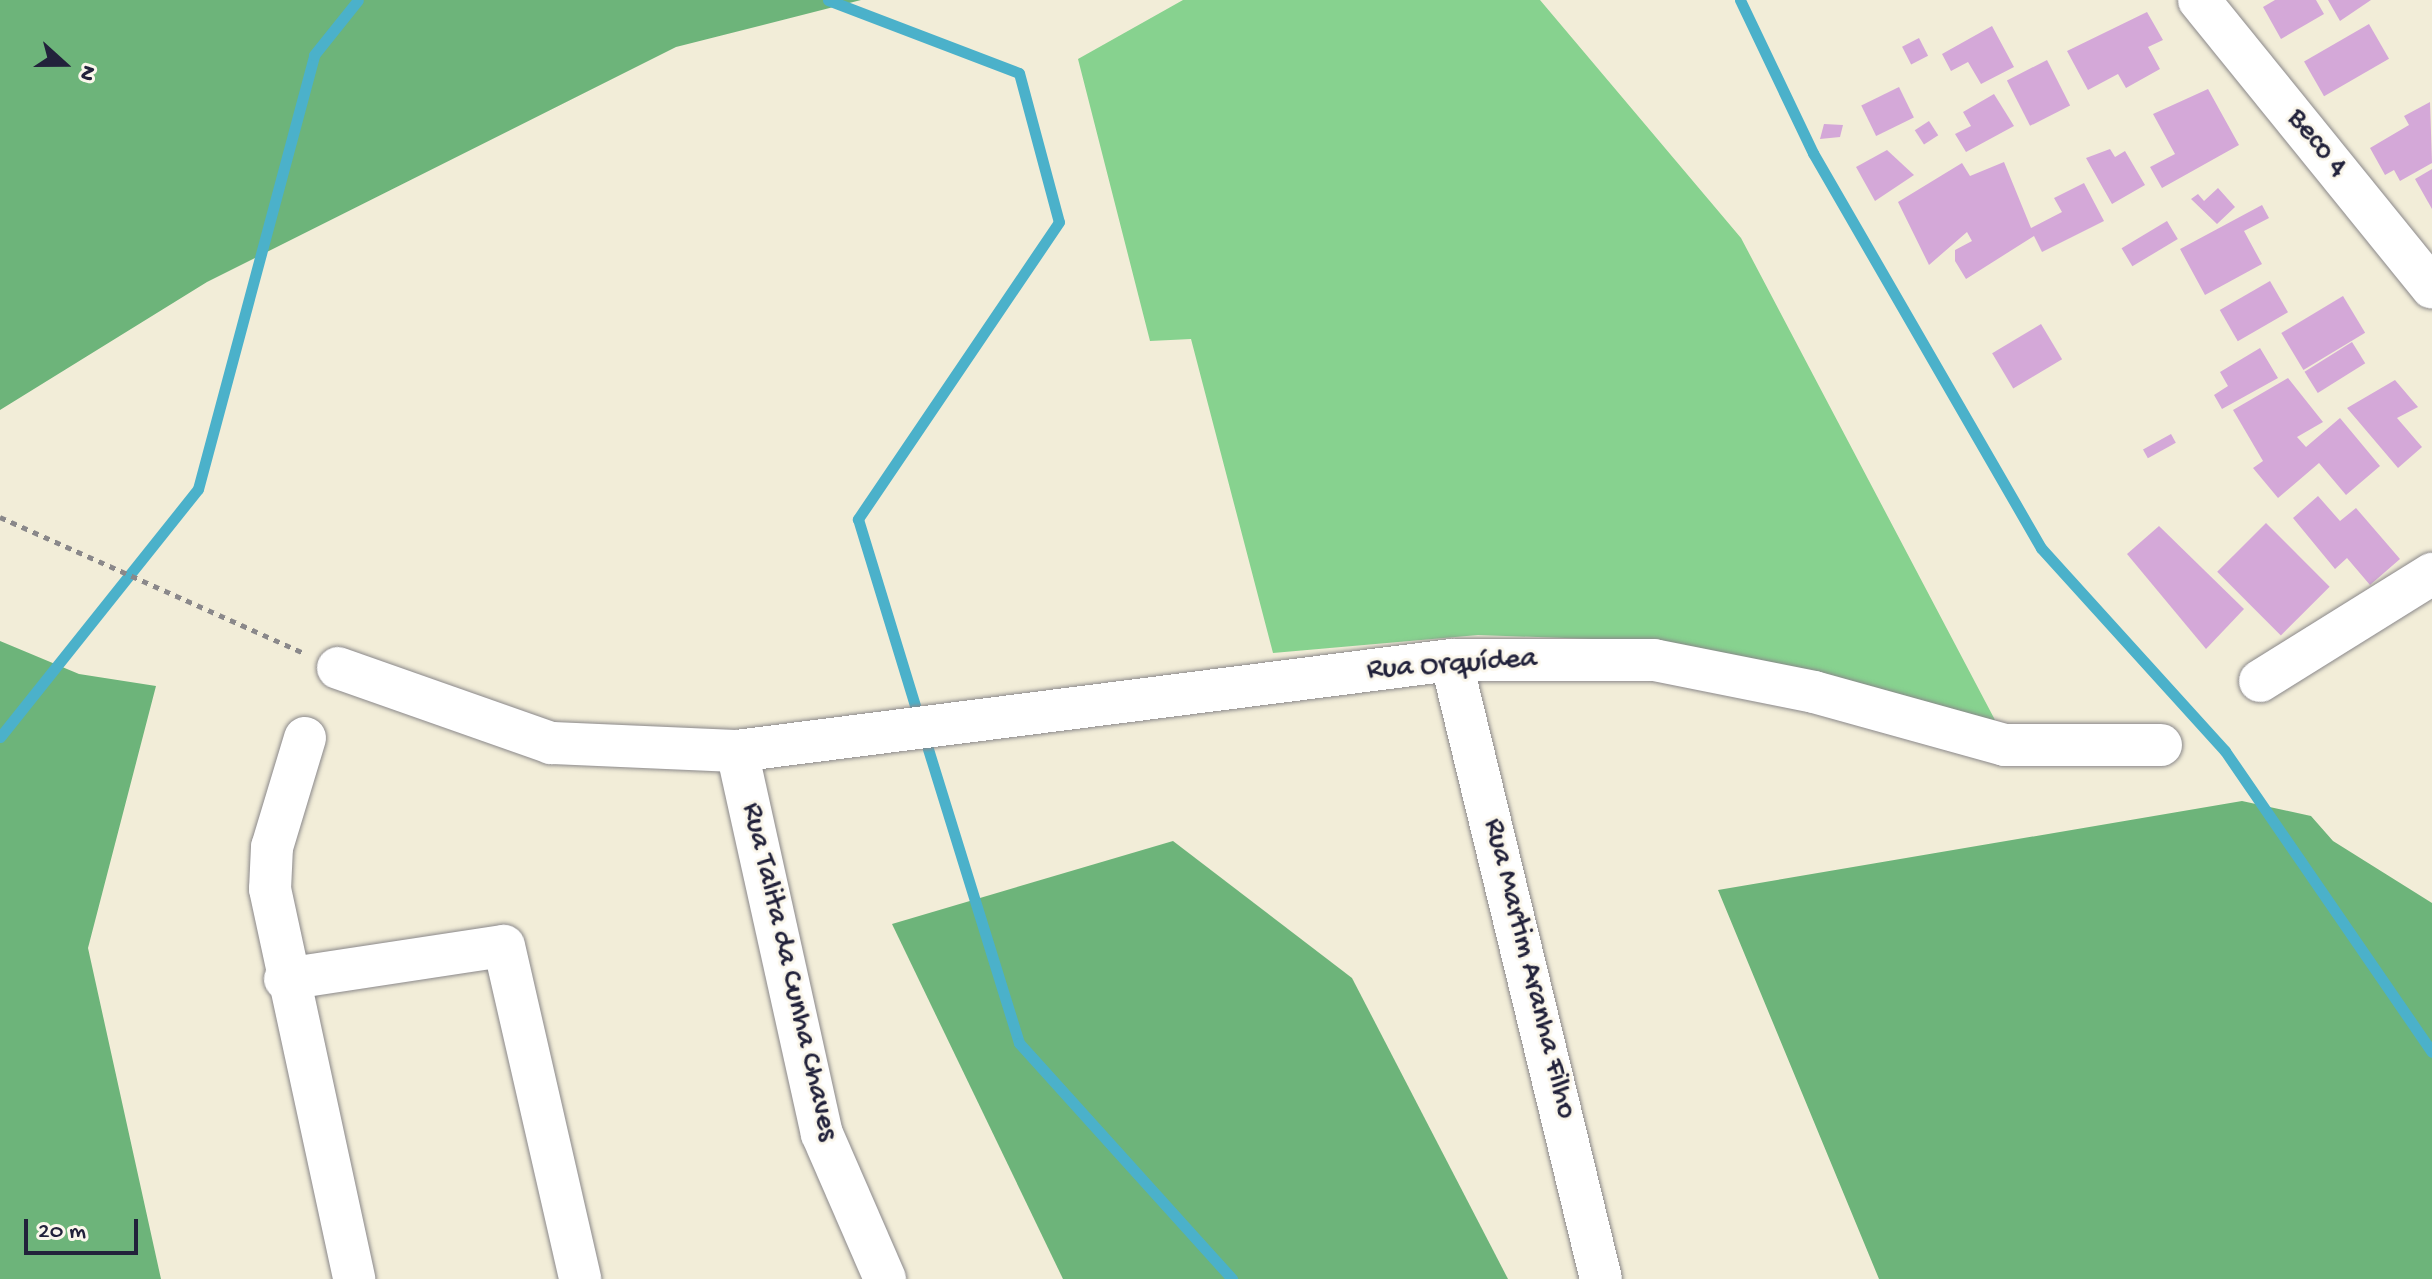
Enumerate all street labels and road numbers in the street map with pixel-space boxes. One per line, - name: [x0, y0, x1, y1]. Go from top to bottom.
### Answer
- street label: Beco 4: [2278, 102, 2354, 186]
- street label: Rua Orquídea: [1366, 642, 1538, 690]
- street label: Rua Talita da Cunha Chaves: [732, 800, 844, 1144]
- street label: Rua Martim Aranha Filho: [1473, 815, 1583, 1123]

